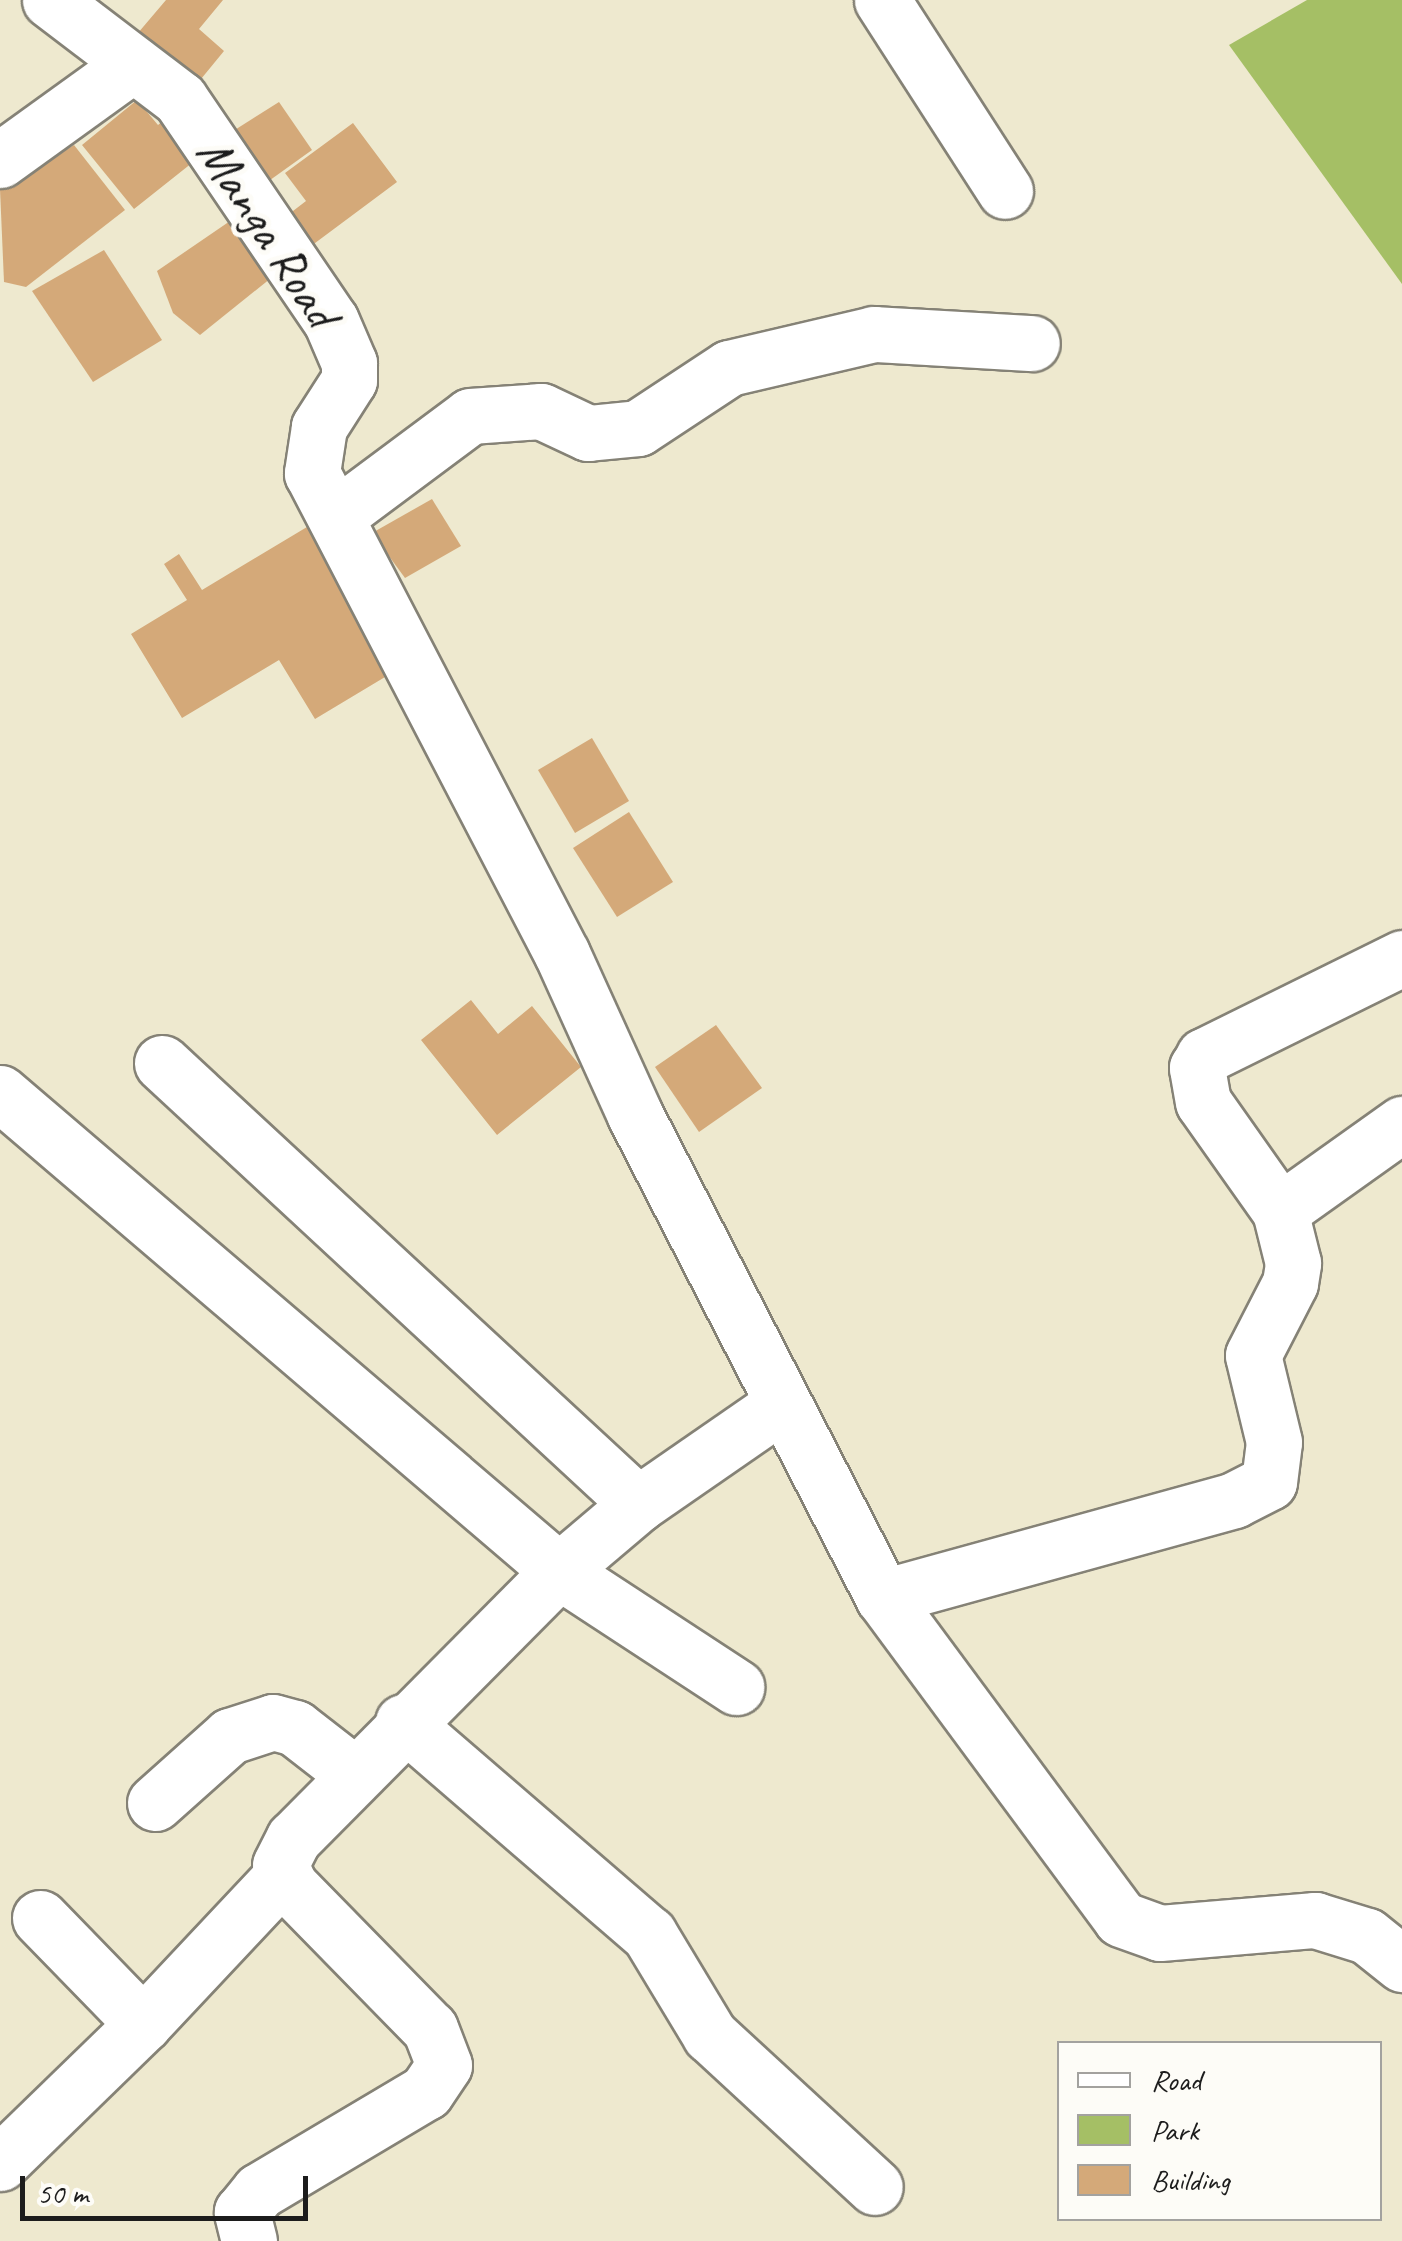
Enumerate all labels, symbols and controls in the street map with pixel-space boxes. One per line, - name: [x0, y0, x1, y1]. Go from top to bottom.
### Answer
- street label: Manga Road: [185, 126, 351, 338]
- legend: [1057, 2041, 1382, 2221]
- text: Road: [1151, 2061, 1201, 2099]
- text: Park: [1151, 2111, 1199, 2149]
- scale bar: [25, 2156, 312, 2218]
- text: Building: [1151, 2161, 1230, 2199]
- text: 50 m: [37, 2174, 88, 2212]

